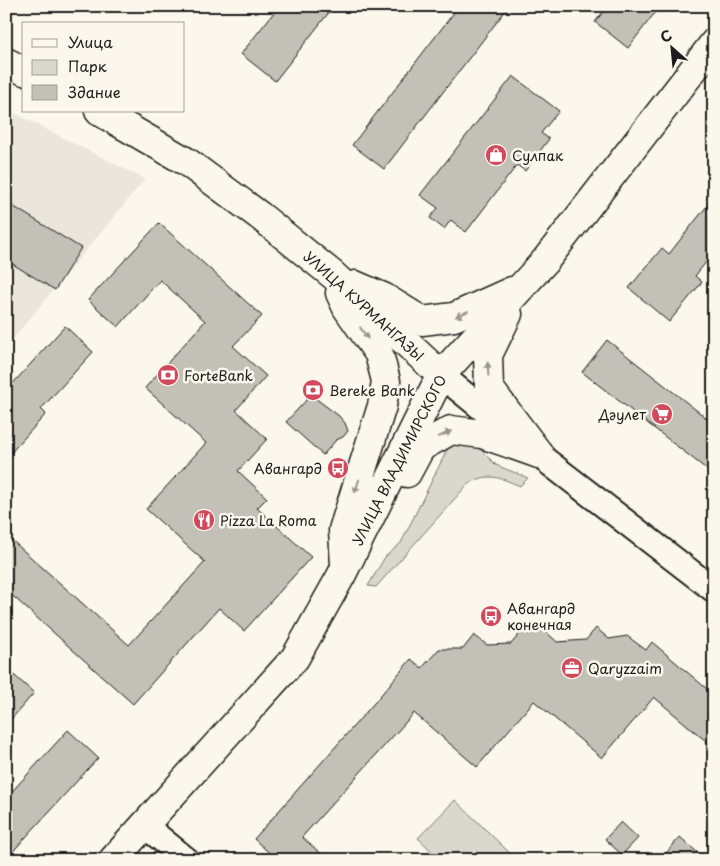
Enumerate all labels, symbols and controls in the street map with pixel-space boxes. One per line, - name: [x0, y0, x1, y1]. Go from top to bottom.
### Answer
- legend: [22, 22, 185, 112]
- north arrow: [648, 22, 698, 72]
- text: С: [656, 24, 675, 48]
- text: Улица: [68, 30, 113, 53]
- text: Парк: [68, 54, 107, 77]
- text: Здание: [68, 80, 121, 103]
- shop icon: Сулпак: [484, 143, 508, 167]
- place label: Сулпак: [512, 145, 564, 166]
- street label: УЛИЦА КУРМАНГАЗЫ: [299, 246, 429, 366]
- one-way arrow: [455, 310, 469, 318]
- one-way arrow: [359, 326, 369, 340]
- one-way arrow: [484, 361, 492, 377]
- bank icon: ForteBank: [156, 363, 180, 387]
- place label: ForteBank: [184, 365, 254, 386]
- street label: УЛИЦА ВЛАДИМИРСКОГО: [347, 371, 451, 549]
- bank icon: Bereke Bank: [301, 378, 325, 402]
- place label: Bereke Bank: [329, 380, 416, 401]
- supermarket icon: Дәулет: [650, 402, 674, 426]
- place label: Дәулет: [598, 404, 646, 425]
- one-way arrow: [438, 430, 453, 438]
- bus stop icon: Авангард: [326, 456, 350, 480]
- place label: Авангард: [254, 458, 322, 479]
- one-way arrow: [353, 478, 360, 493]
- restaurant icon: Pizza La Roma: [192, 508, 216, 532]
- place label: Pizza La Roma: [220, 510, 317, 531]
- place label: Авангард конечная: [507, 598, 575, 635]
- bus stop icon: Авангард конечная: [479, 604, 503, 628]
- office icon: Qaryzzaim: [560, 656, 584, 680]
- place label: Qaryzzaim: [588, 658, 662, 679]

